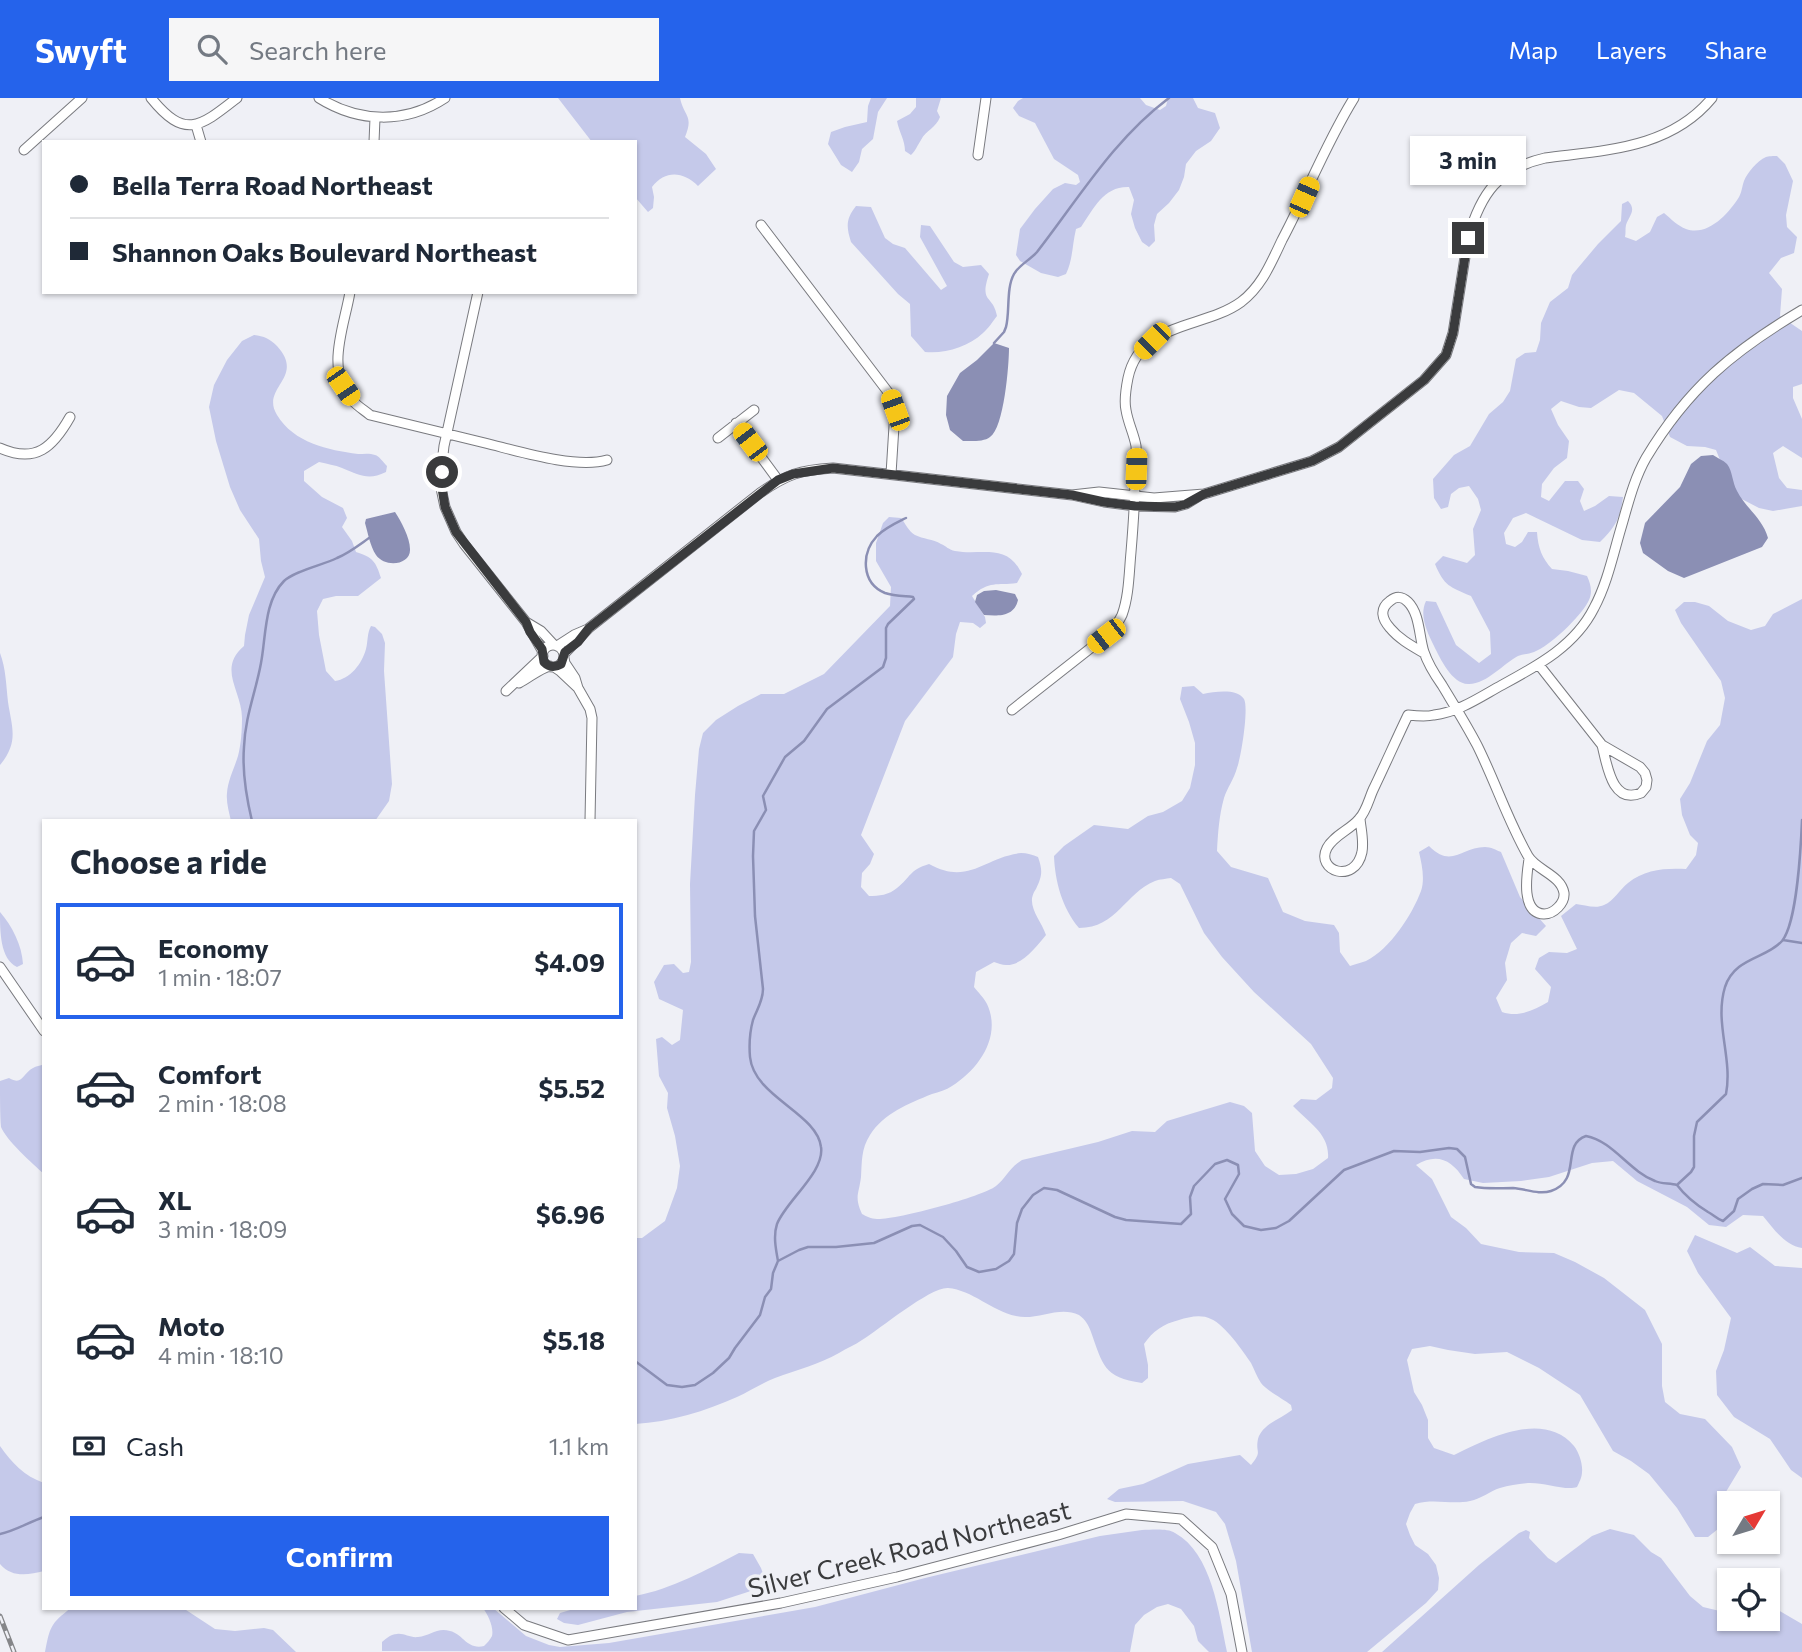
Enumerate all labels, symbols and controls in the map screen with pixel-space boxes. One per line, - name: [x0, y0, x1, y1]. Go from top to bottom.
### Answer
- search box: [169, 18, 659, 81]
- text: Swyft: [35, 29, 127, 70]
- icon: search: [193, 30, 231, 68]
- text: Search here: [249, 34, 386, 65]
- text: Map: [1509, 35, 1558, 64]
- text: Layers: [1596, 35, 1667, 64]
- text: Share: [1705, 35, 1767, 64]
- callout: 3 min: [1410, 136, 1526, 186]
- text: 3 min: [1439, 146, 1497, 174]
- text: Bella Terra Road Northeast: [112, 169, 433, 200]
- car: [1286, 174, 1323, 220]
- route end: [1452, 222, 1484, 254]
- text: Shannon Oaks Boulevard Northeast: [112, 236, 537, 267]
- car: [1130, 319, 1175, 363]
- car: [323, 363, 364, 409]
- car: [878, 387, 913, 433]
- car: [729, 419, 772, 465]
- car: [1125, 448, 1148, 490]
- route start: [426, 456, 458, 488]
- car: [1083, 615, 1130, 657]
- text: Choose a ride: [70, 841, 267, 881]
- icon: car: [74, 930, 137, 993]
- text: Economy: [158, 932, 269, 963]
- text: $4.09: [534, 946, 605, 977]
- text: 1 min · 18:07: [158, 963, 282, 991]
- icon: car: [74, 1056, 137, 1119]
- text: Comfort: [158, 1058, 261, 1089]
- text: $5.52: [538, 1072, 605, 1103]
- text: 2 min · 18:08: [158, 1089, 287, 1117]
- icon: car: [74, 1182, 137, 1245]
- text: XL: [158, 1184, 192, 1215]
- text: $6.96: [536, 1198, 605, 1229]
- text: 3 min · 18:09: [158, 1215, 287, 1243]
- icon: car: [74, 1308, 137, 1371]
- text: Moto: [158, 1310, 225, 1341]
- text: $5.18: [542, 1324, 605, 1355]
- text: 4 min · 18:10: [158, 1341, 284, 1369]
- icon: cash: [70, 1427, 108, 1465]
- text: Cash: [126, 1430, 184, 1461]
- text: 1.1 km: [549, 1432, 609, 1460]
- north arrow: [1717, 1491, 1780, 1554]
- map controls: [1717, 1491, 1780, 1631]
- street label: Silver Creek Road Northeast: [745, 1493, 1073, 1603]
- button: Confirm: [70, 1516, 609, 1596]
- button: locate: [1717, 1568, 1780, 1631]

